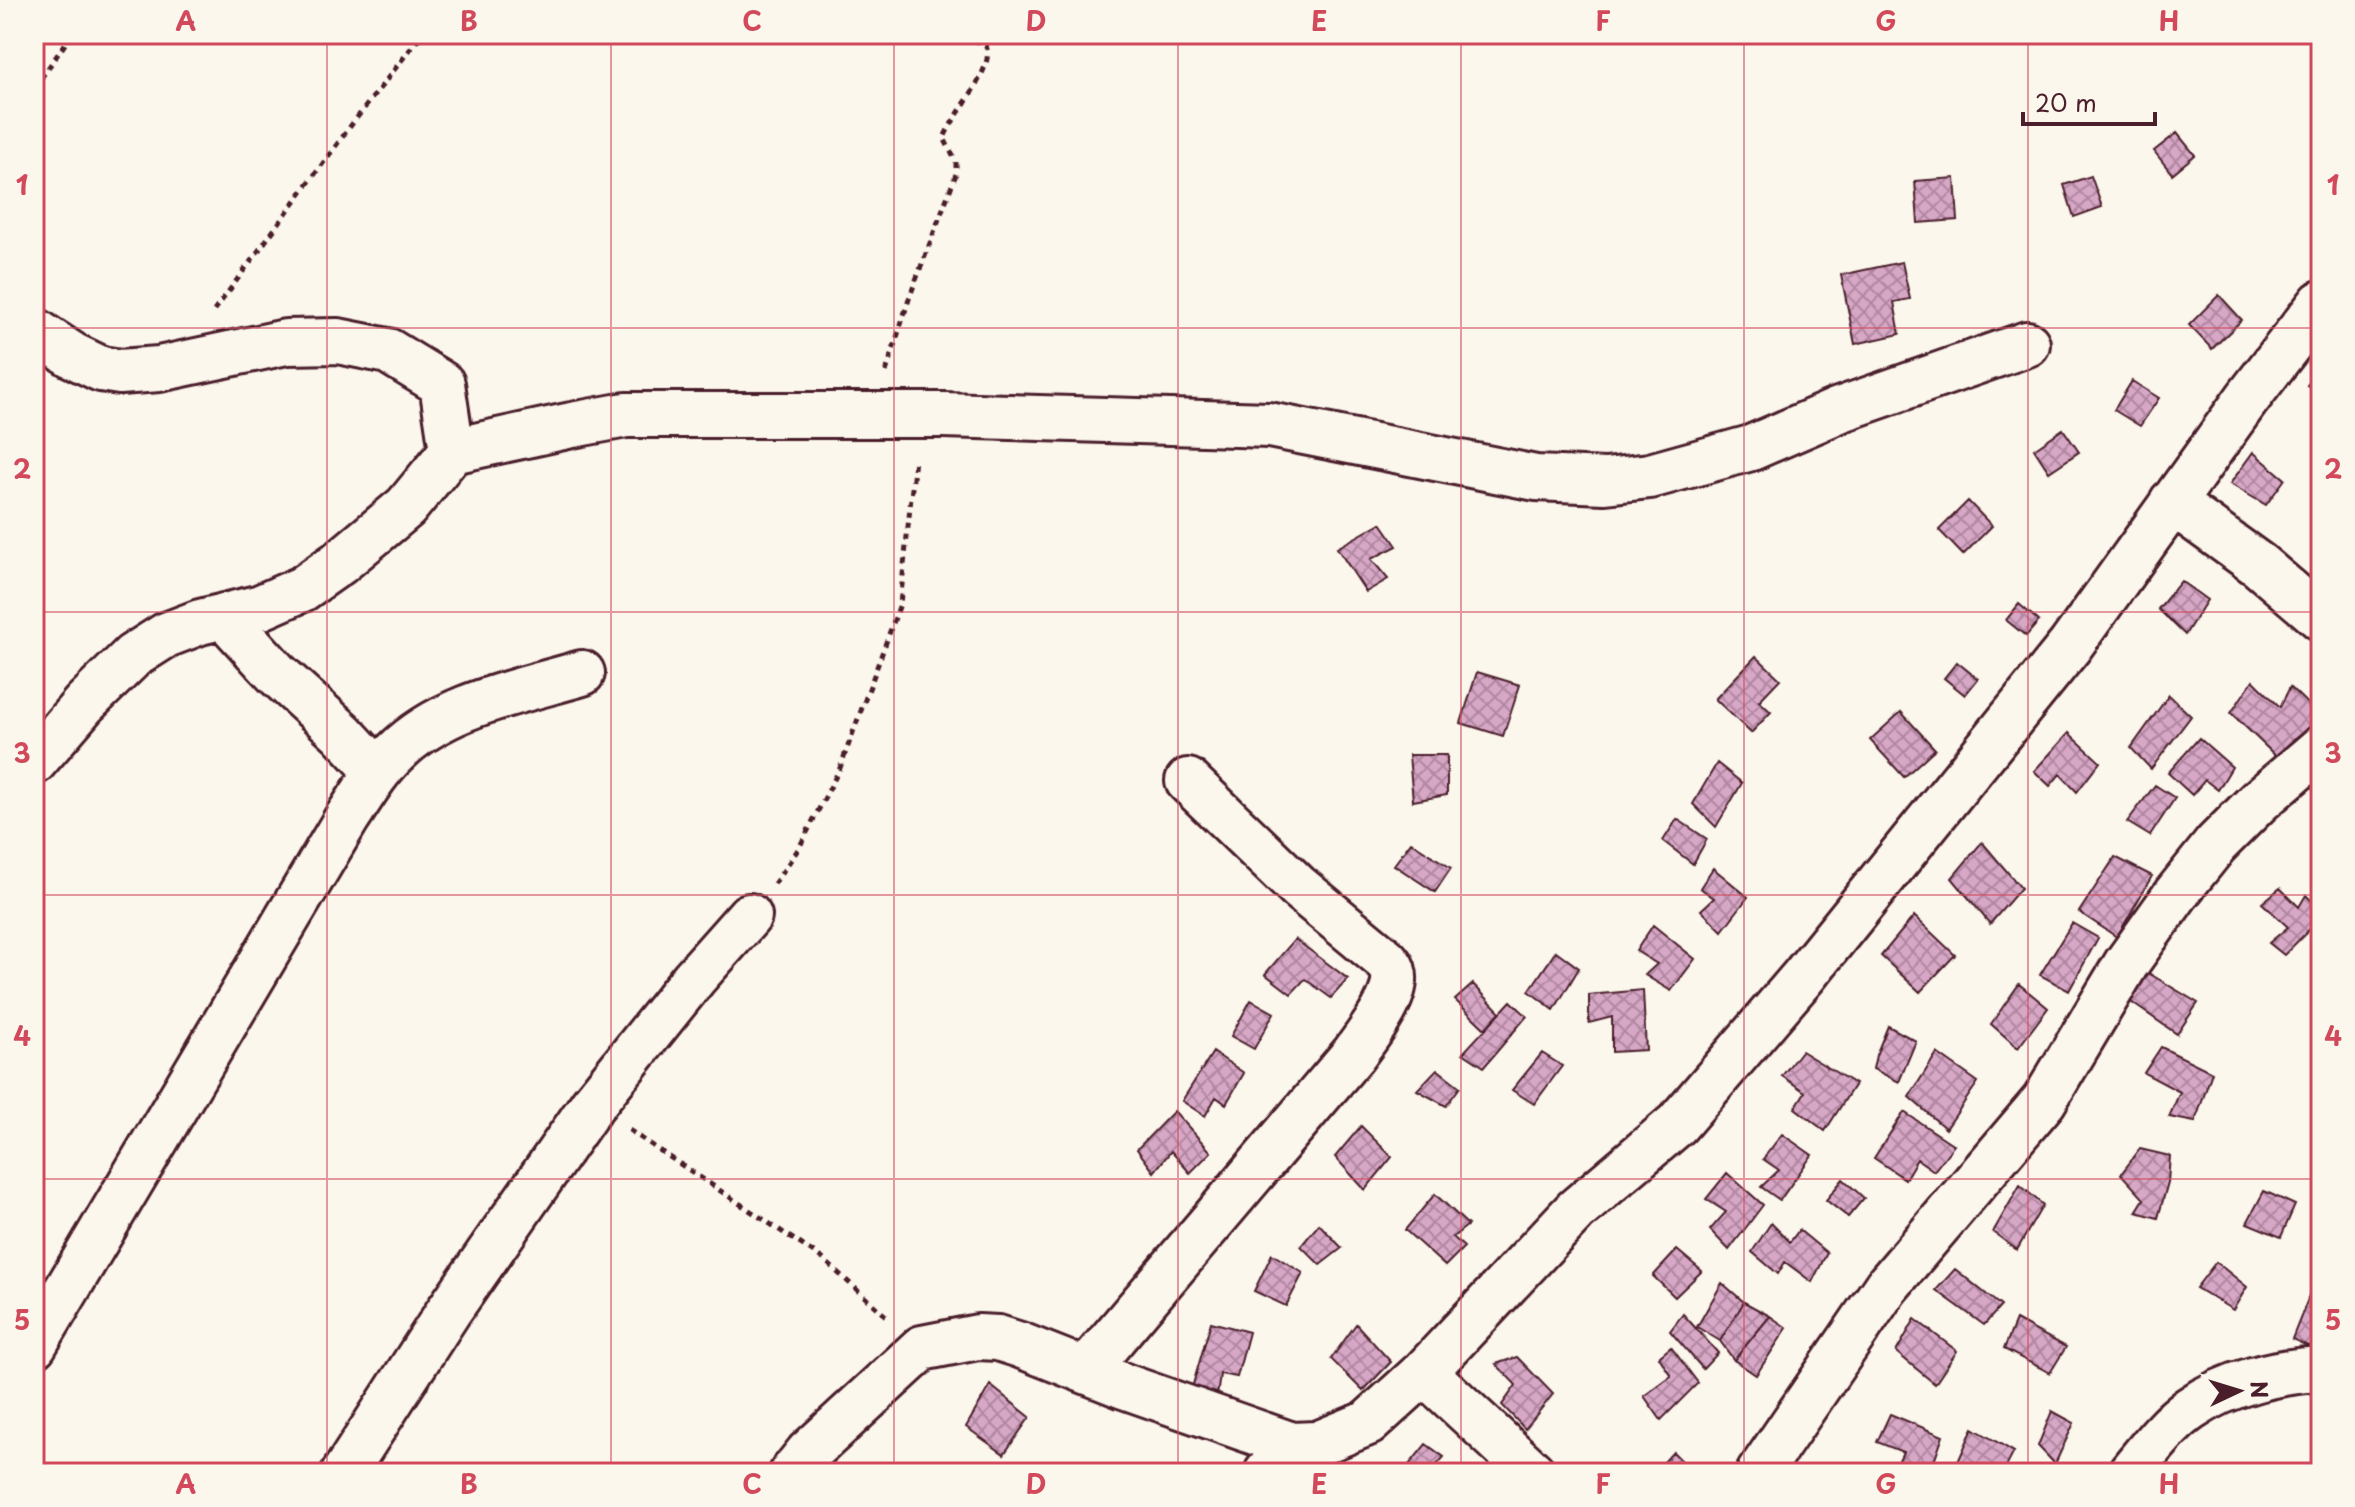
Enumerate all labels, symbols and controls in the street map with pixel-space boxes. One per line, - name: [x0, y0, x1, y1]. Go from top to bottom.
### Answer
- text: A: [176, 1, 196, 40]
- text: B: [460, 1, 478, 40]
- text: C: [742, 1, 762, 40]
- text: D: [1026, 1, 1046, 40]
- text: E: [1311, 1, 1327, 40]
- text: F: [1595, 1, 1611, 40]
- text: G: [1875, 1, 1897, 40]
- text: H: [2159, 1, 2179, 40]
- scale bar: [2023, 76, 2155, 126]
- text: 20 m: [2035, 84, 2097, 120]
- text: 1: [16, 165, 28, 204]
- text: 1: [2327, 165, 2339, 204]
- text: 2: [13, 449, 31, 488]
- text: 2: [2324, 449, 2342, 488]
- text: 3: [13, 733, 31, 772]
- text: 3: [2324, 733, 2342, 772]
- text: 4: [13, 1016, 31, 1055]
- text: 4: [2324, 1016, 2342, 1055]
- text: 5: [14, 1300, 30, 1339]
- text: 5: [2325, 1300, 2341, 1339]
- north arrow: [2199, 1351, 2279, 1431]
- text: N: [2243, 1380, 2278, 1399]
- text: A: [176, 1464, 196, 1503]
- text: B: [460, 1464, 478, 1503]
- text: C: [742, 1464, 762, 1503]
- text: D: [1026, 1464, 1046, 1503]
- text: E: [1311, 1464, 1327, 1503]
- text: F: [1595, 1464, 1611, 1503]
- text: G: [1875, 1464, 1897, 1503]
- text: H: [2159, 1464, 2179, 1503]

